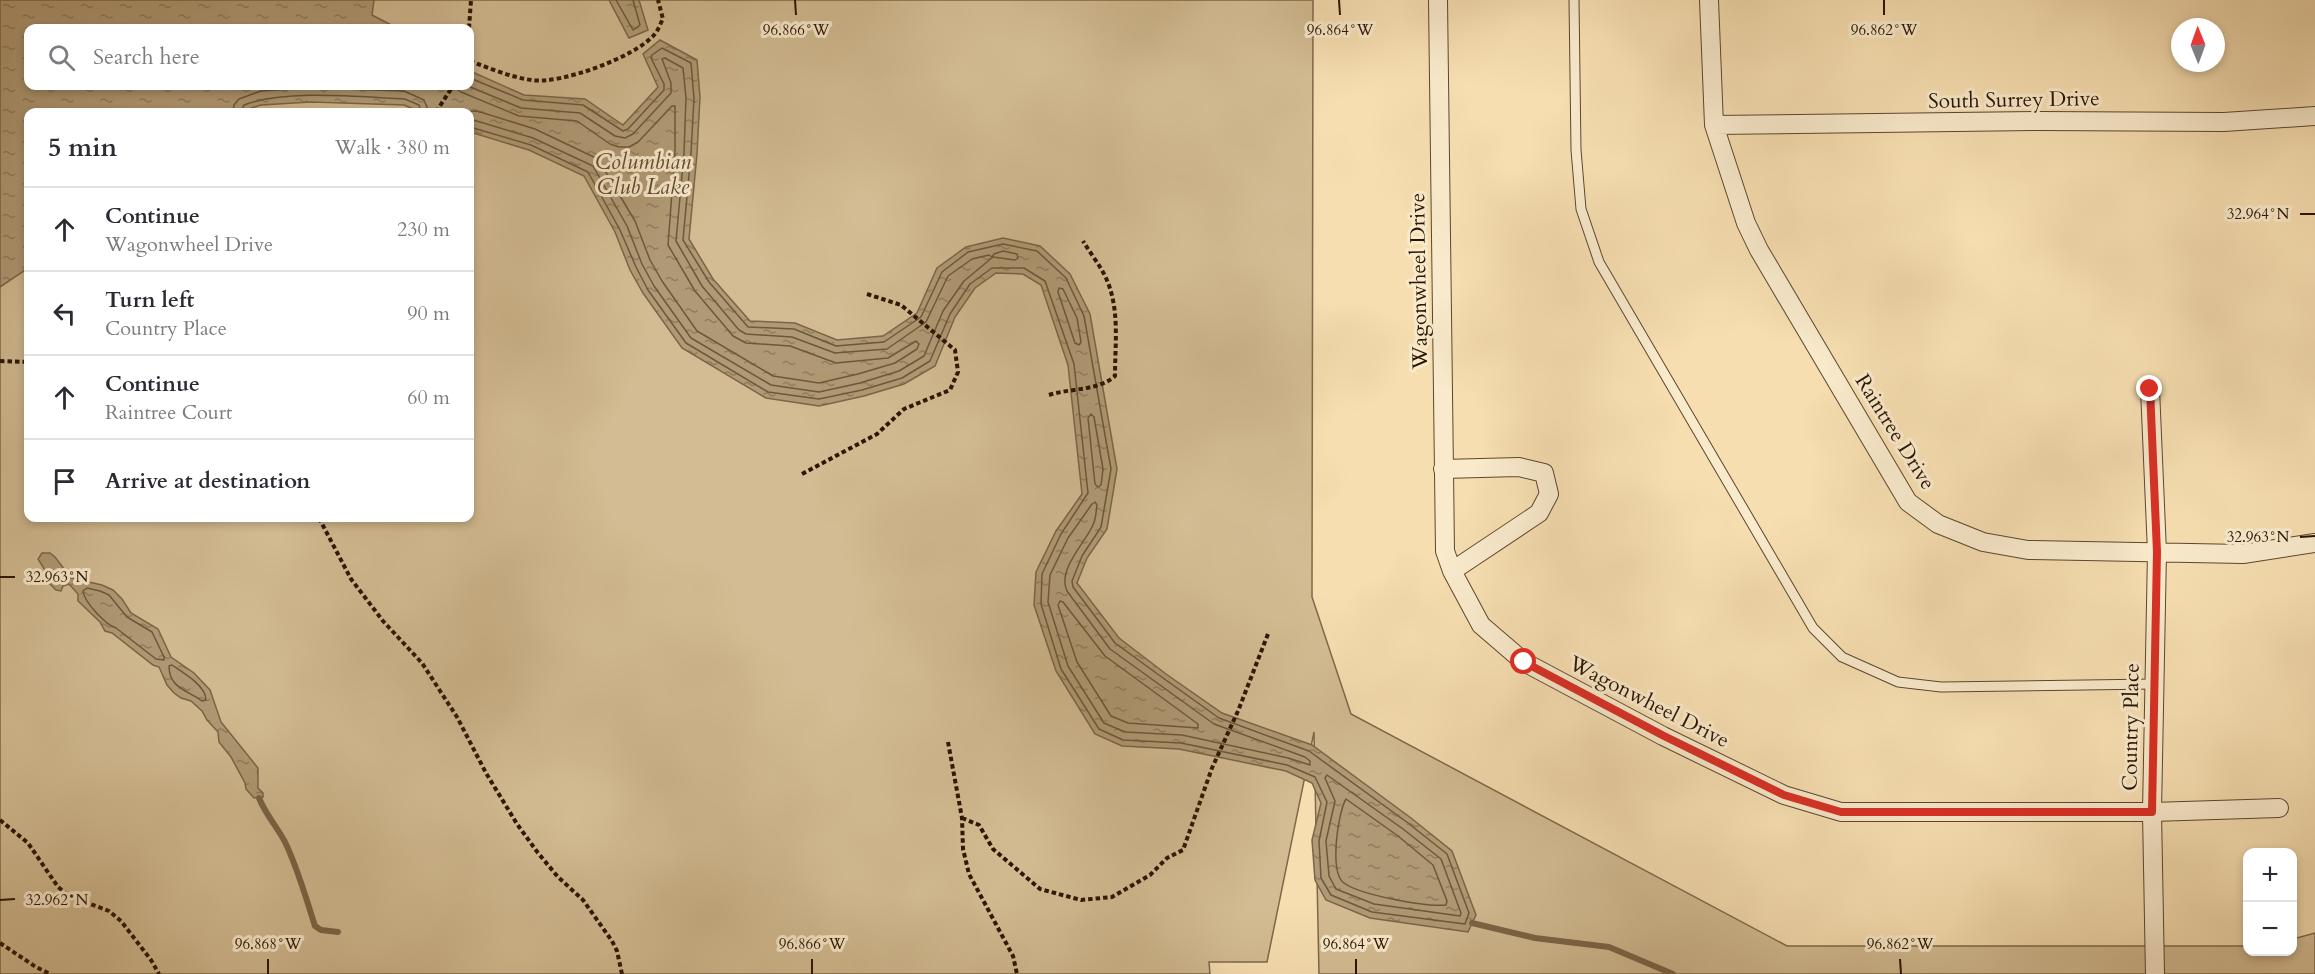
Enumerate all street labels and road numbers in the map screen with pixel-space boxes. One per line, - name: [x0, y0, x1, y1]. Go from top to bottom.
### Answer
- street label: South Surrey Drive: [1928, 84, 2100, 116]
- street label: Wagonwheel Drive: [1403, 192, 1435, 371]
- street label: Raintree Drive: [1848, 369, 1942, 495]
- street label: Wagonwheel Drive: [1563, 649, 1734, 755]
- street label: Country Place: [2115, 663, 2147, 791]

